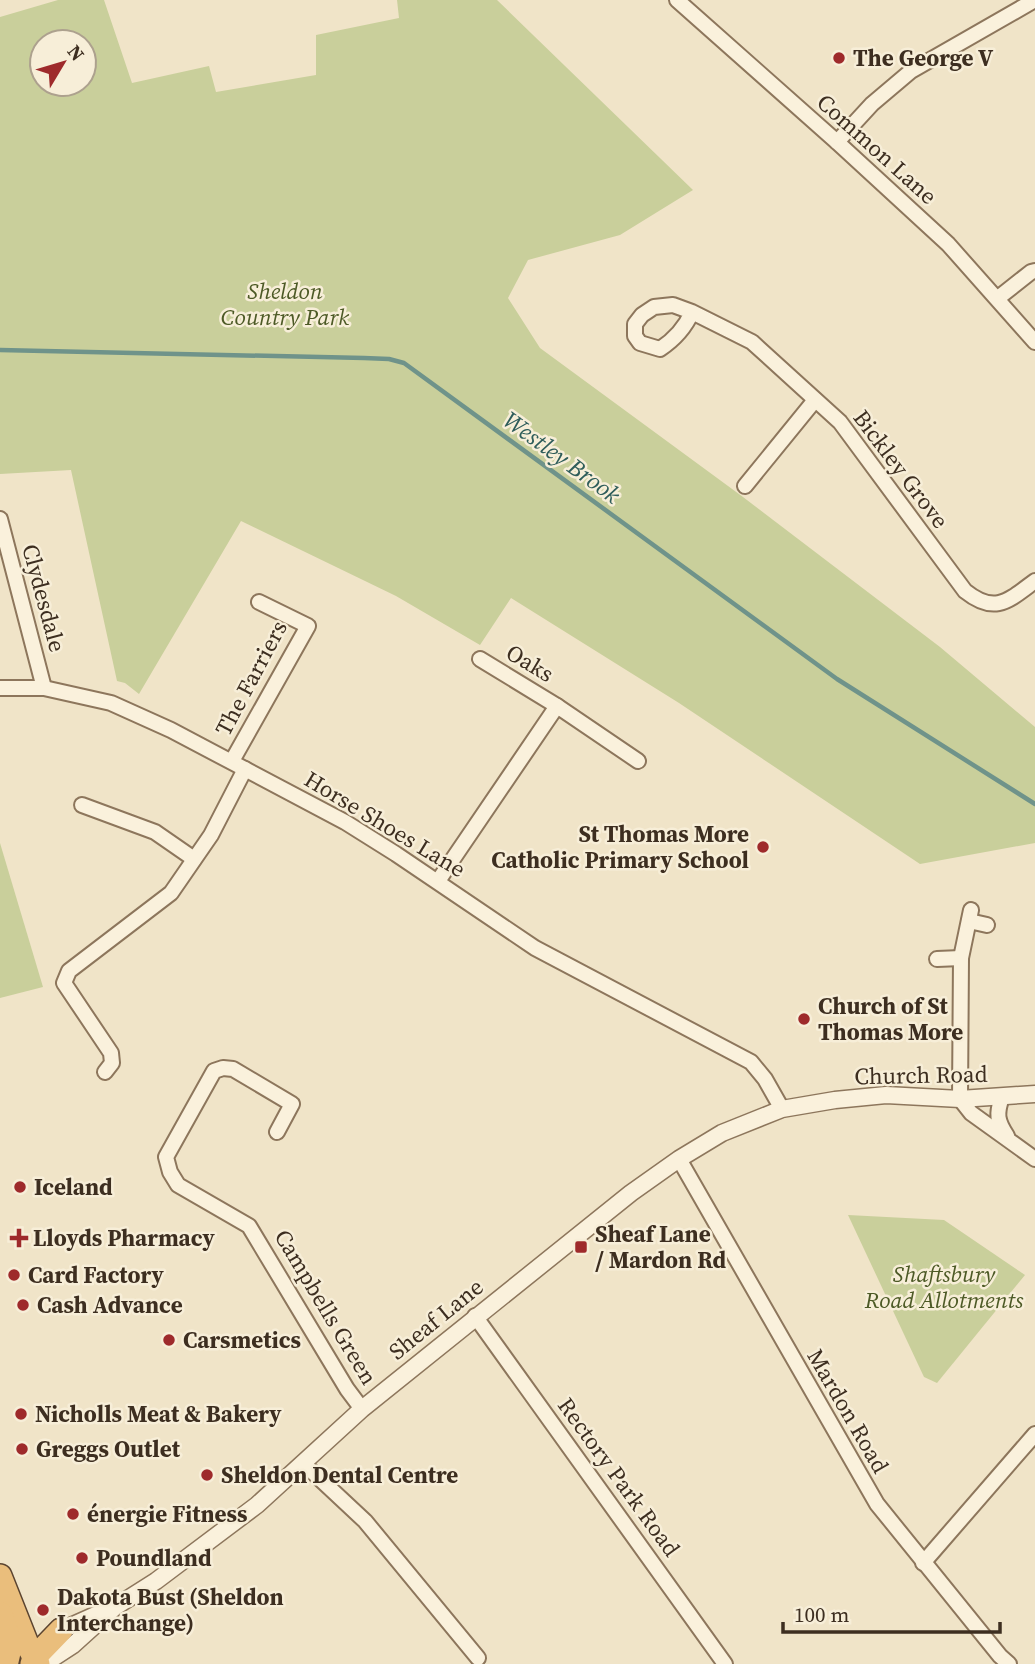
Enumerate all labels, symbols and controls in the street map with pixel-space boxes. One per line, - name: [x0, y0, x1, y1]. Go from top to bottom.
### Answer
- north arrow: [28, 28, 98, 98]
- text: N: [62, 39, 91, 66]
- place label: The George V: [853, 42, 994, 74]
- marker: The George V: [831, 50, 847, 66]
- street label: Common Lane: [810, 86, 944, 212]
- park label: Sheldon Country Park: [221, 275, 349, 333]
- water label: Westley Brook: [497, 403, 628, 511]
- street label: Bickley Grove: [846, 403, 956, 535]
- street label: Clydesdale: [14, 541, 74, 655]
- street label: The Farriers: [207, 615, 295, 741]
- street label: Oaks: [500, 636, 560, 690]
- street label: Horse Shoes Lane: [298, 763, 472, 885]
- place label: St Thomas More Catholic Primary School: [491, 818, 749, 876]
- marker: St Thomas More Catholic Primary School: [755, 839, 771, 855]
- place label: Church of St Thomas More: [818, 990, 963, 1048]
- marker: Church of St Thomas More: [796, 1011, 812, 1027]
- street label: Church Road: [854, 1058, 988, 1092]
- place label: Iceland: [34, 1171, 113, 1203]
- marker: Iceland: [12, 1179, 28, 1195]
- place label: Sheaf Lane / Mardon Rd: [595, 1218, 727, 1276]
- place label: Lloyds Pharmacy: [33, 1222, 215, 1254]
- street label: Campbells Green: [267, 1223, 385, 1391]
- marker: Lloyds Pharmacy: [11, 1230, 27, 1246]
- marker: Sheaf Lane / Mardon Rd: [573, 1239, 589, 1255]
- park label: Shaftsbury Road Allotments: [864, 1258, 1024, 1316]
- place label: Card Factory: [28, 1259, 165, 1291]
- marker: Card Factory: [6, 1267, 22, 1283]
- street label: Sheaf Lane: [382, 1271, 490, 1367]
- place label: Cash Advance: [37, 1289, 183, 1321]
- marker: Cash Advance: [15, 1297, 31, 1313]
- place label: Carsmetics: [183, 1324, 301, 1356]
- marker: Carsmetics: [161, 1332, 177, 1348]
- street label: Mardon Road: [800, 1343, 896, 1479]
- street label: Rectory Park Road: [550, 1391, 688, 1563]
- place label: Nicholls Meat & Bakery: [35, 1398, 282, 1430]
- marker: Nicholls Meat & Bakery: [13, 1406, 29, 1422]
- place label: Greggs Outlet: [36, 1433, 181, 1465]
- marker: Greggs Outlet: [14, 1441, 30, 1457]
- place label: Sheldon Dental Centre: [221, 1459, 458, 1491]
- marker: Sheldon Dental Centre: [199, 1467, 215, 1483]
- place label: énergie Fitness: [87, 1498, 247, 1530]
- marker: énergie Fitness: [65, 1506, 81, 1522]
- place label: Poundland: [96, 1542, 212, 1574]
- marker: Poundland: [74, 1550, 90, 1566]
- place label: Dakota Bust (Sheldon Interchange): [57, 1581, 284, 1639]
- scale bar: [783, 1590, 1000, 1634]
- text: 100 m: [794, 1600, 849, 1629]
- marker: Dakota Bust (Sheldon Interchange): [35, 1602, 51, 1618]

